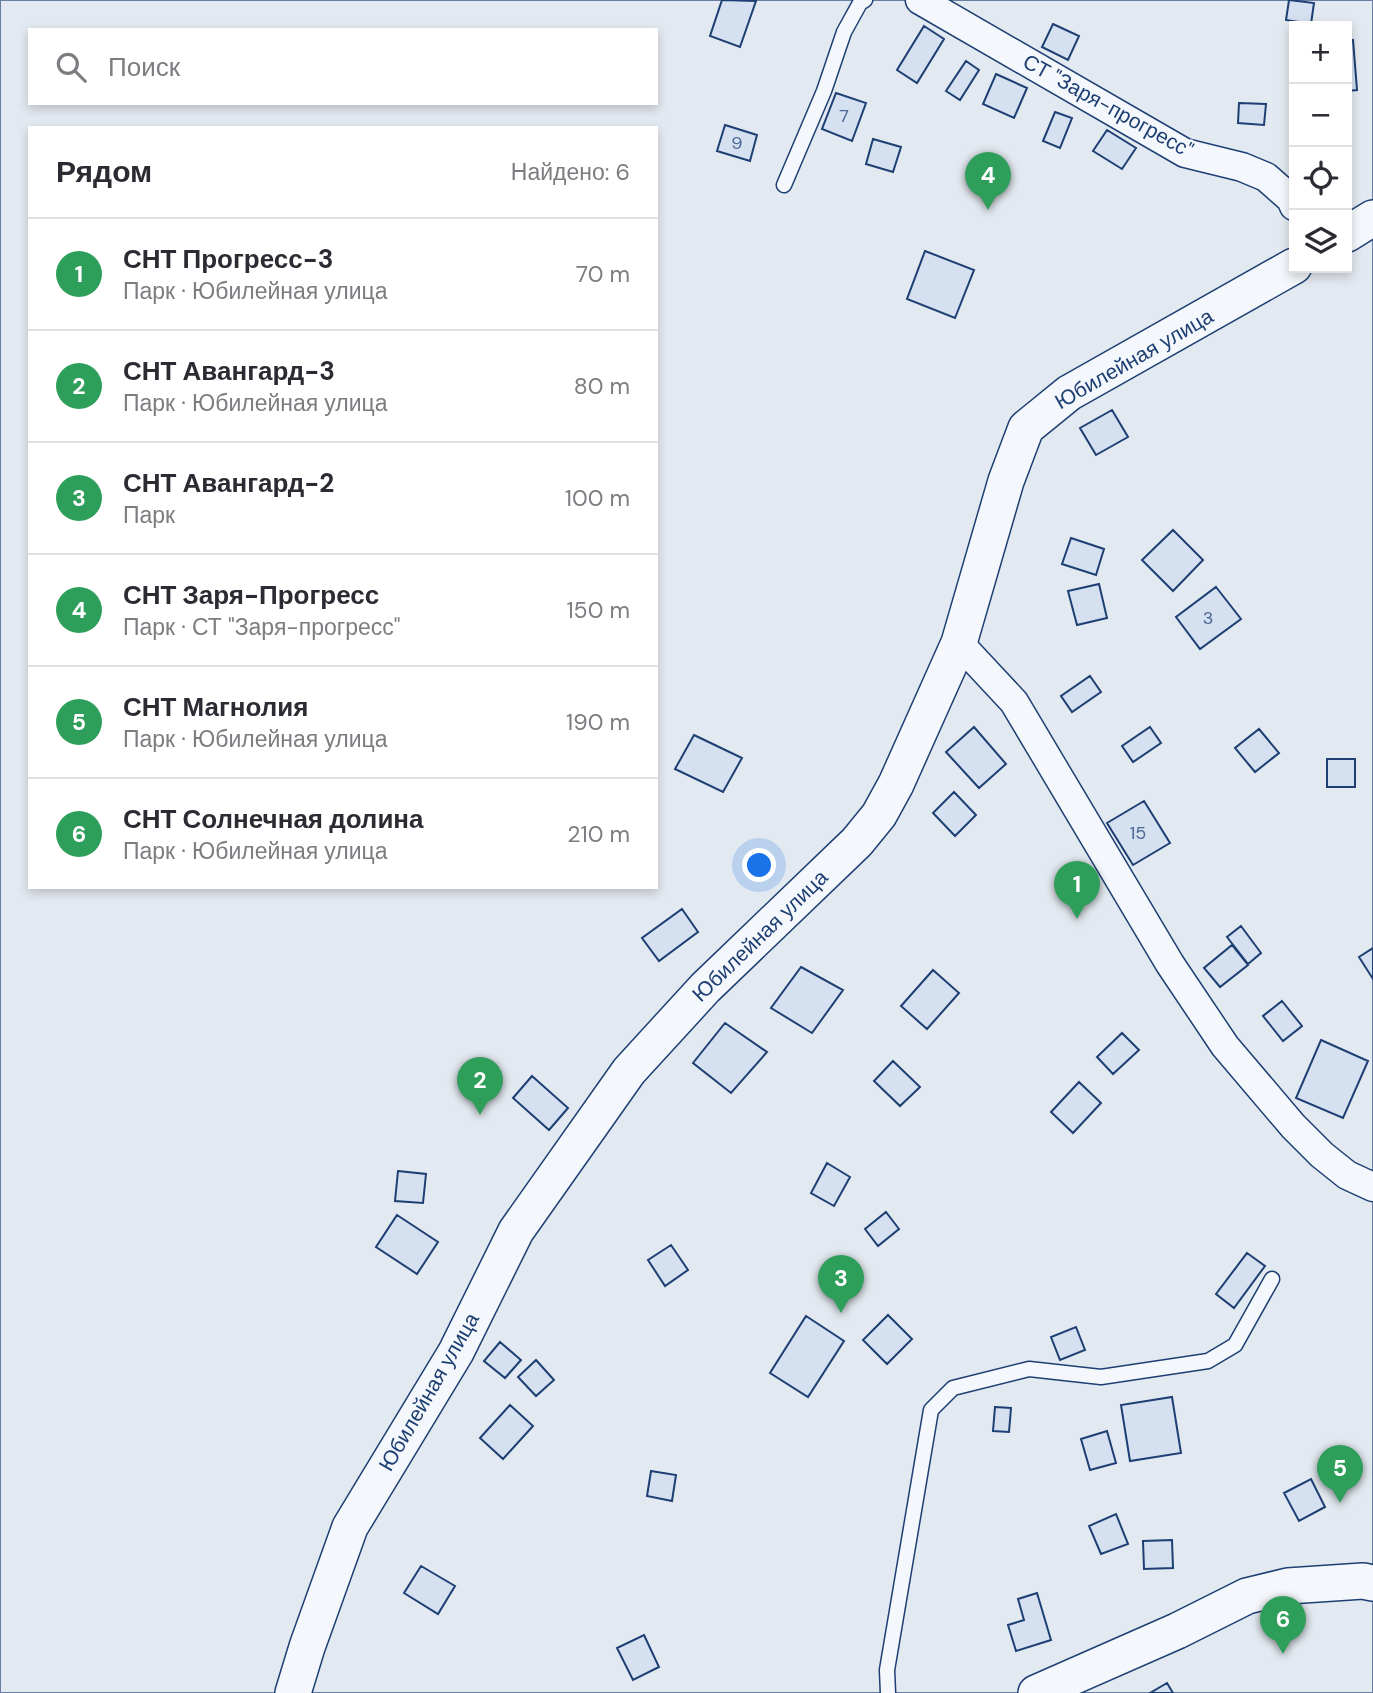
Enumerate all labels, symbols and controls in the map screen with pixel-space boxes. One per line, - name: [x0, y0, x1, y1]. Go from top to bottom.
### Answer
- map controls: [1289, 21, 1352, 273]
- button: +: [1289, 21, 1352, 84]
- search box: [28, 28, 658, 105]
- icon: search: [52, 48, 90, 86]
- street label: СТ "Заря-прогресс": [1018, 48, 1198, 164]
- text: Поиск: [108, 50, 180, 84]
- button: −: [1289, 84, 1352, 147]
- house number: 7: [839, 104, 849, 128]
- house number: 9: [731, 131, 743, 155]
- button: locate: [1289, 147, 1352, 210]
- text: Рядом: [56, 152, 152, 191]
- pin: 4: [965, 152, 1011, 210]
- text: Найдено: 6: [511, 157, 630, 187]
- button: layers: [1289, 210, 1352, 273]
- text: СНТ Прогресс-3: [123, 242, 333, 276]
- text: 1: [75, 259, 83, 289]
- text: 70 m: [576, 259, 630, 289]
- text: Парк · Юбилейная улица: [123, 276, 388, 306]
- street label: Юбилейная улица: [1050, 302, 1219, 416]
- text: СНТ Авангард-3: [123, 354, 335, 388]
- text: 2: [72, 371, 86, 401]
- text: 80 m: [574, 371, 630, 401]
- text: Парк · Юбилейная улица: [123, 388, 388, 418]
- text: СНТ Авангард-2: [123, 466, 334, 500]
- text: 3: [72, 483, 86, 513]
- text: 100 m: [565, 483, 630, 513]
- text: Парк: [123, 500, 175, 530]
- text: СНТ Заря-Прогресс: [123, 578, 379, 612]
- text: 4: [72, 595, 86, 625]
- text: 150 m: [566, 595, 630, 625]
- house number: 3: [1203, 606, 1213, 630]
- text: Парк · СТ "Заря-прогресс": [123, 612, 401, 642]
- text: СНТ Магнолия: [123, 690, 308, 724]
- text: 5: [72, 707, 86, 737]
- text: 190 m: [566, 707, 630, 737]
- text: Парк · Юбилейная улица: [123, 724, 388, 754]
- text: СНТ Солнечная долина: [123, 802, 424, 836]
- text: 6: [72, 819, 86, 849]
- text: 210 m: [567, 819, 630, 849]
- house number: 15: [1130, 821, 1146, 845]
- text: Парк · Юбилейная улица: [123, 836, 388, 866]
- your location: [742, 848, 776, 882]
- pin: 1: [1054, 861, 1100, 919]
- street label: Юбилейная улица: [686, 864, 834, 1008]
- pin: 2: [457, 1057, 503, 1115]
- pin: 3: [818, 1255, 864, 1313]
- street label: Юбилейная улица: [372, 1307, 486, 1476]
- pin: 5: [1317, 1445, 1363, 1503]
- pin: 6: [1260, 1596, 1306, 1654]

